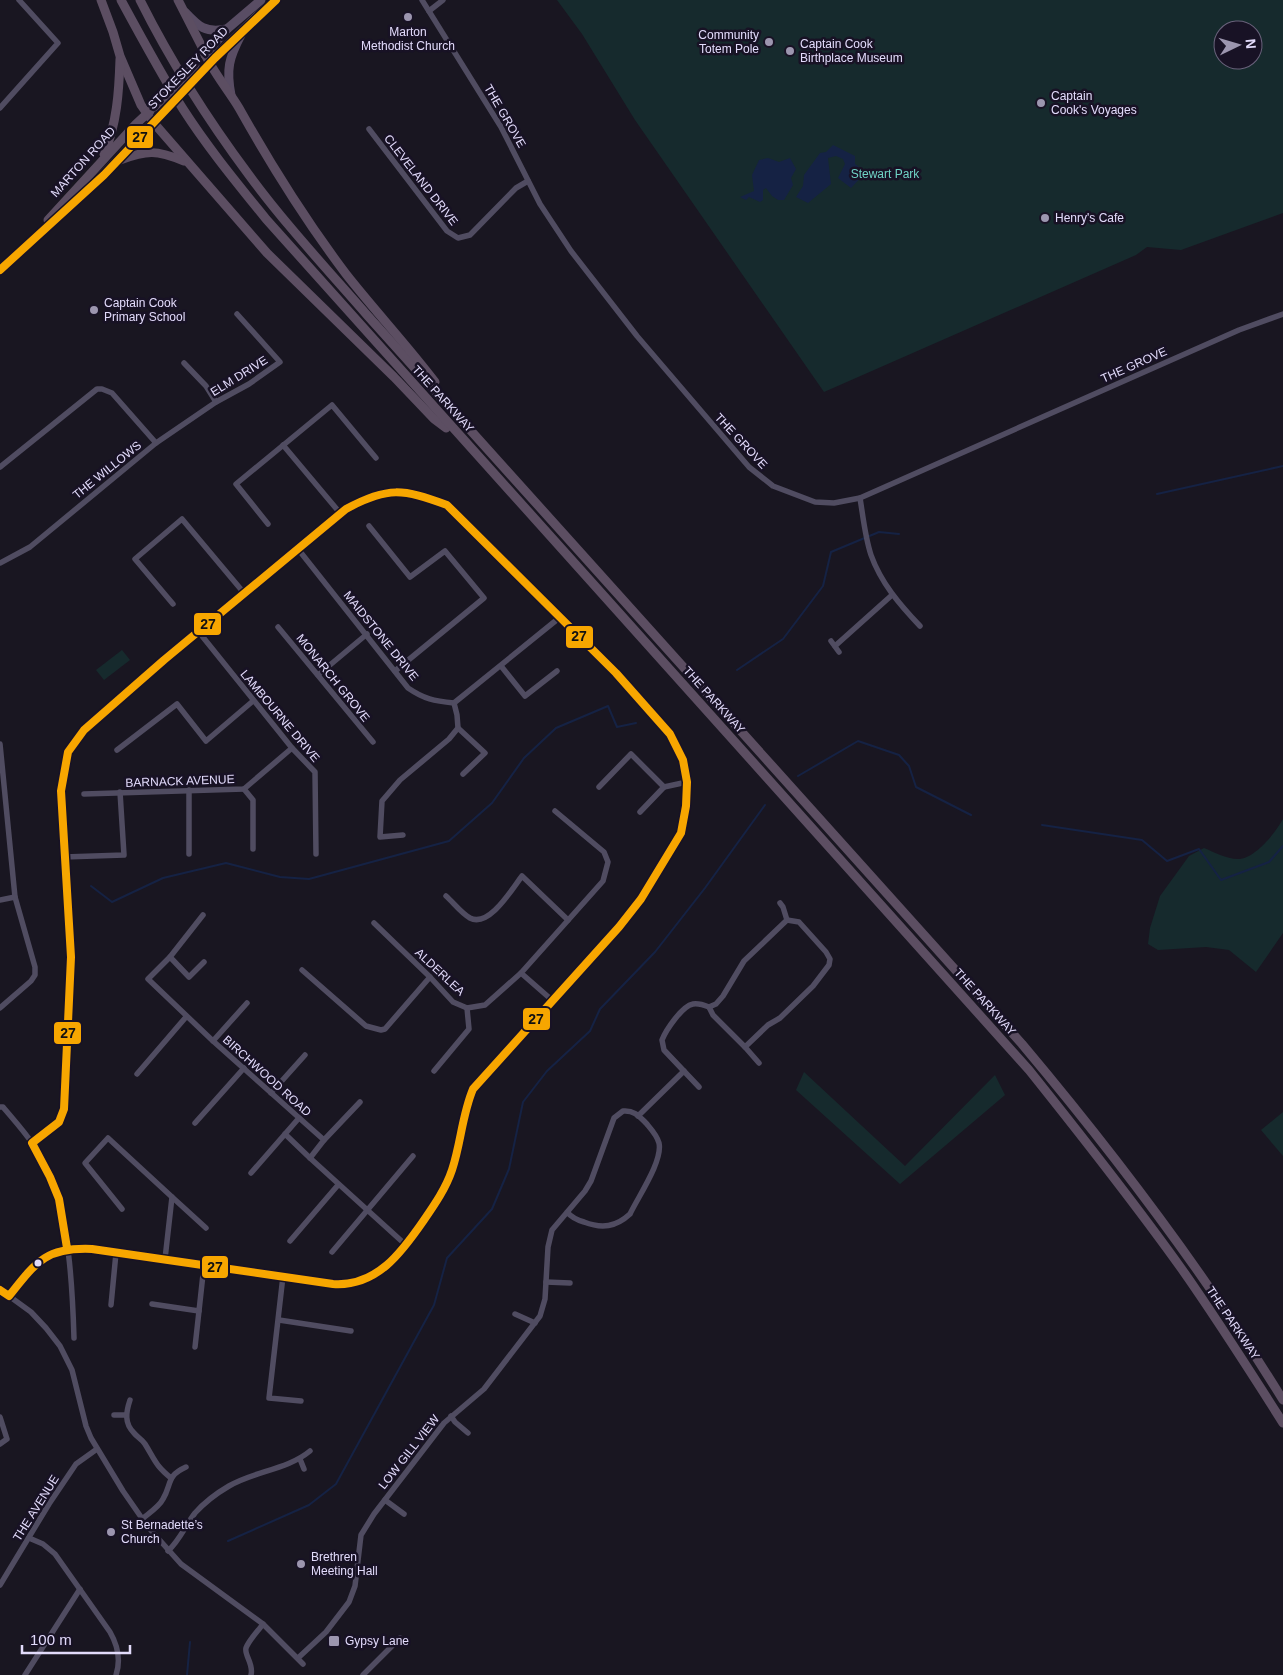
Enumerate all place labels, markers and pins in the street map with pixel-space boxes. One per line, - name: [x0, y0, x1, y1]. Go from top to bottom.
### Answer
- marker: Marton Methodist Church: [402, 11, 414, 23]
- place label: Marton Methodist Church: [361, 25, 455, 53]
- place label: Community Totem Pole: [698, 28, 759, 56]
- marker: Community Totem Pole: [763, 36, 775, 48]
- place label: Captain Cook Birthplace Museum: [800, 37, 903, 65]
- marker: Captain Cook Birthplace Museum: [784, 45, 796, 57]
- place label: Captain Cook's Voyages: [1051, 89, 1137, 117]
- marker: Captain Cook's Voyages: [1035, 97, 1047, 109]
- place label: Henry's Cafe: [1055, 211, 1124, 225]
- marker: Henry's Cafe: [1039, 212, 1051, 224]
- place label: Captain Cook Primary School: [104, 296, 185, 324]
- marker: Captain Cook Primary School: [88, 304, 100, 316]
- unlabelled marker: [33, 1258, 43, 1268]
- place label: St Bernadette’s Church: [121, 1518, 203, 1546]
- marker: St Bernadette’s Church: [105, 1526, 117, 1538]
- place label: Brethren Meeting Hall: [311, 1550, 378, 1578]
- marker: Brethren Meeting Hall: [295, 1558, 307, 1570]
- marker: Gypsy Lane: [327, 1634, 341, 1648]
- place label: Gypsy Lane: [345, 1634, 409, 1648]

